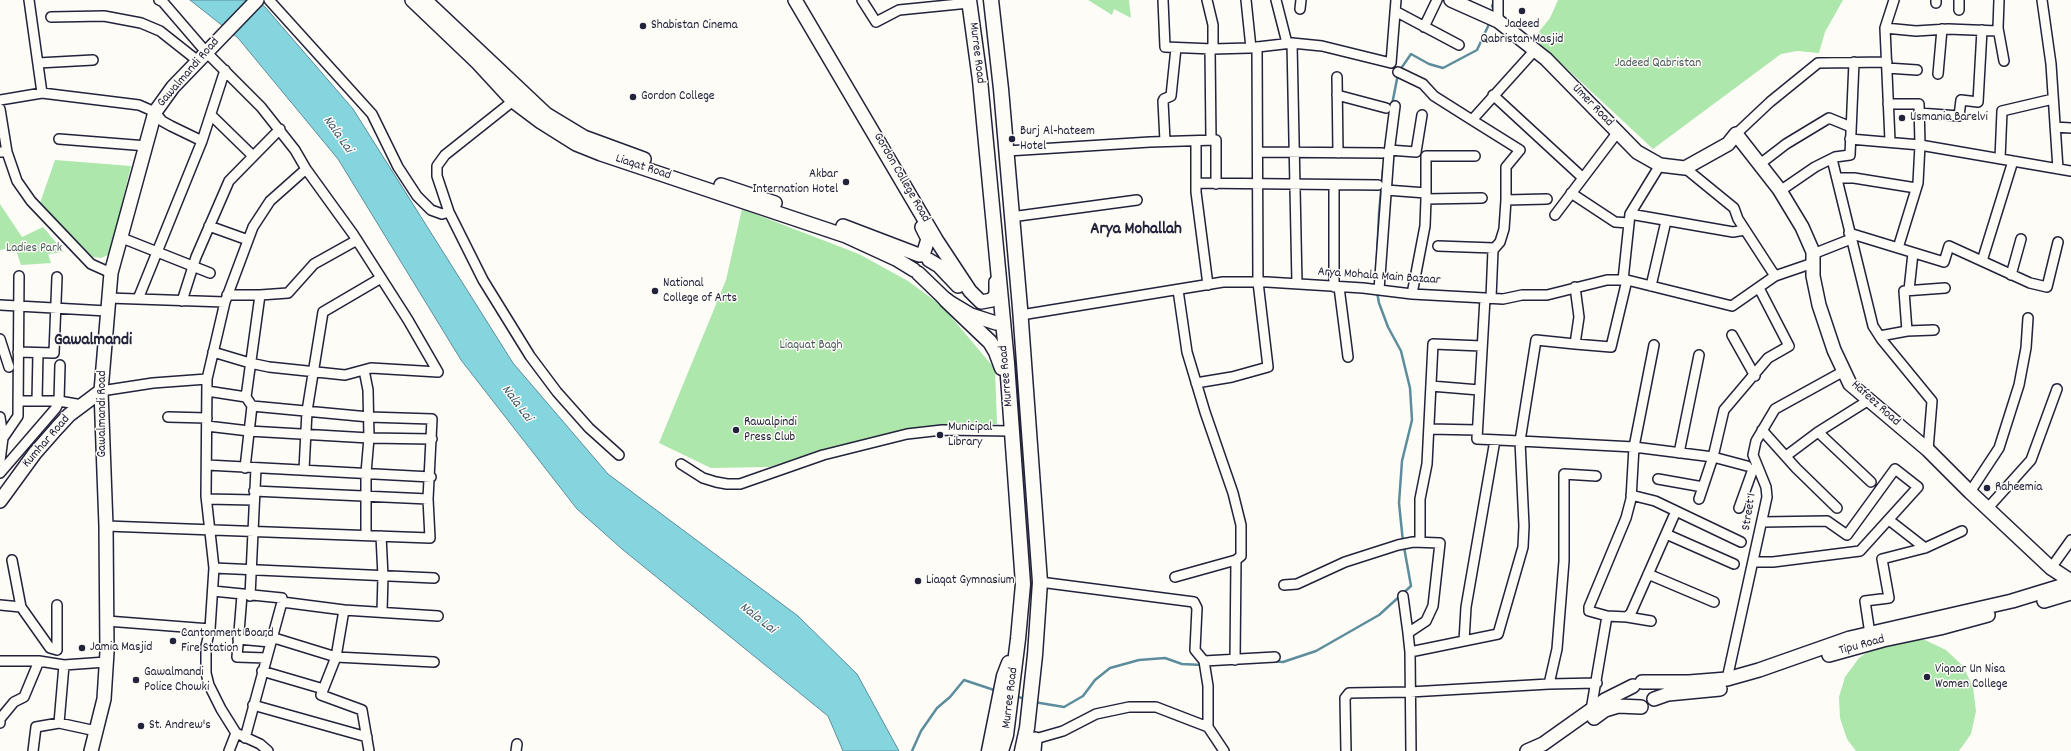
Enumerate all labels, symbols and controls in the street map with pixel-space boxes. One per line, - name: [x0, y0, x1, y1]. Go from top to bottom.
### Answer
- marker: Jadeed Qabristan Masjid: [1517, 6, 1527, 16]
- place label: Jadeed Qabristan Masjid: [1481, 17, 1563, 48]
- place label: Shabistan Cinema: [651, 18, 738, 34]
- marker: Shabistan Cinema: [638, 21, 648, 31]
- street label: Murree Road: [965, 21, 987, 85]
- street label: Gawalmandi Road: [155, 35, 223, 111]
- park label: Jadeed Qabristan: [1615, 56, 1701, 72]
- street label: Umer Road: [1568, 82, 1616, 130]
- place label: Gordon College: [641, 89, 715, 105]
- marker: Gordon College: [628, 92, 638, 102]
- place label: Usmania Barelvi: [1910, 110, 1988, 126]
- water label: Nala Lai: [318, 113, 356, 157]
- marker: Usmania Barelvi: [1897, 113, 1907, 123]
- place label: Burj Al-hateem Hotel: [1020, 124, 1095, 155]
- street label: Gordon College Road: [869, 130, 933, 226]
- marker: Burj Al-hateem Hotel: [1007, 134, 1017, 144]
- street label: Liaqat Road: [613, 152, 673, 184]
- place label: Akbar Internation Hotel: [753, 167, 838, 198]
- marker: Akbar Internation Hotel: [841, 177, 851, 187]
- district label: Arya Mohallah: [1090, 221, 1182, 241]
- park label: Ladies Park: [6, 241, 62, 257]
- street label: Arya Mohala Main Bazaar: [1317, 265, 1441, 289]
- place label: National College of Arts: [663, 276, 737, 307]
- marker: National College of Arts: [650, 286, 660, 296]
- district label: Gawalmandi: [54, 332, 132, 352]
- park label: Liaquat Bagh: [780, 338, 842, 354]
- street label: Murree Road: [997, 345, 1017, 407]
- street label: Gawalmandi Road: [95, 370, 111, 458]
- street label: Hafeez Road: [1847, 378, 1903, 430]
- water label: Nala Lai: [497, 382, 535, 426]
- street label: Kumhar Road: [20, 412, 74, 472]
- place label: Rawalpindi Press Club: [744, 415, 797, 446]
- place label: Municipal Library: [948, 420, 992, 451]
- marker: Rawalpindi Press Club: [731, 425, 741, 435]
- marker: Municipal Library: [935, 430, 945, 440]
- place label: Raheemia: [1995, 480, 2042, 496]
- marker: Raheemia: [1982, 483, 1992, 493]
- street label: Street 1: [1739, 492, 1761, 532]
- place label: Liaqat Gymnasium: [926, 573, 1015, 589]
- marker: Liaqat Gymnasium: [913, 576, 923, 586]
- water label: Nala Lai: [736, 600, 778, 638]
- place label: Cantonment Board Fire Station: [181, 626, 274, 657]
- street label: Tipu Road: [1838, 632, 1886, 660]
- marker: Cantonment Board Fire Station: [168, 636, 178, 646]
- place label: Jamia Masjid: [90, 640, 152, 656]
- marker: Jamia Masjid: [77, 643, 87, 653]
- place label: Viqaar Un Nisa Women College: [1935, 662, 2007, 693]
- place label: Gawalmandi Police Chowki: [144, 665, 209, 696]
- street label: Murree Road: [1000, 666, 1022, 730]
- marker: Viqaar Un Nisa Women College: [1922, 672, 1932, 682]
- marker: Gawalmandi Police Chowki: [131, 675, 141, 685]
- place label: St. Andrew's: [149, 718, 211, 734]
- marker: St. Andrew's: [136, 721, 146, 731]

